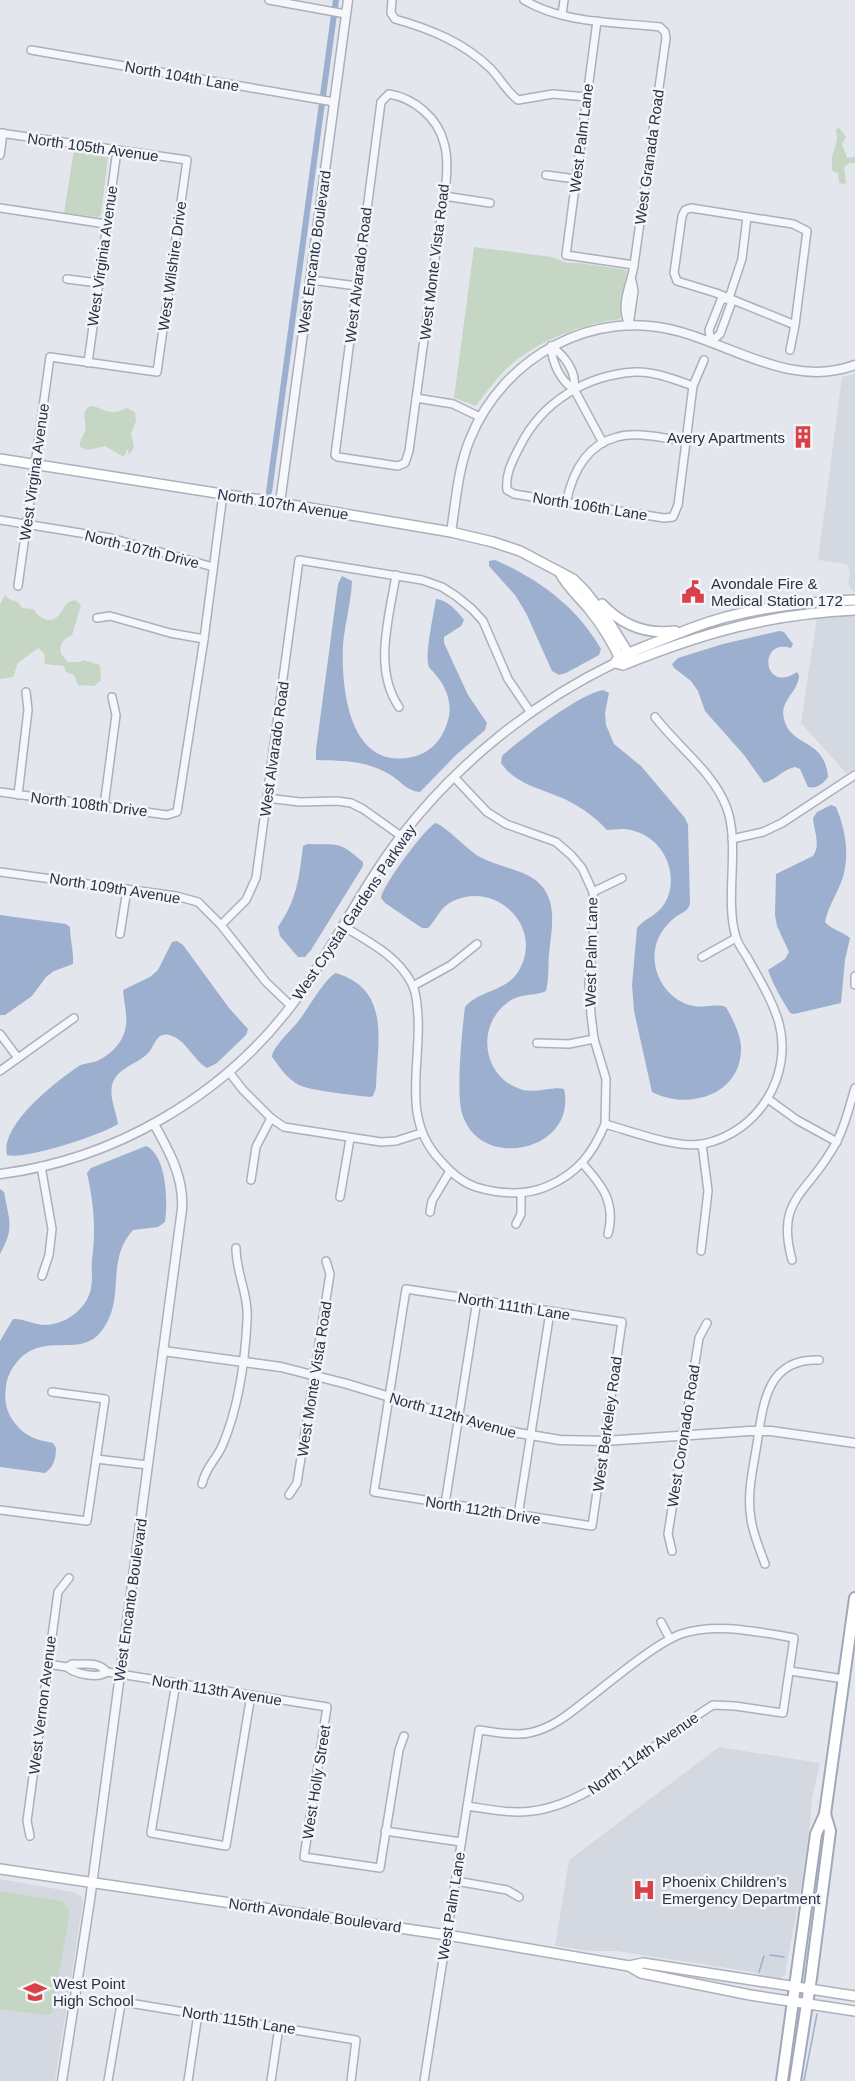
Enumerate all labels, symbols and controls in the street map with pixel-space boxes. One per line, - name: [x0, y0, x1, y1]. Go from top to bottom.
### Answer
- street label: North 104th Lane: [123, 58, 241, 94]
- street label: West Palm Lane: [566, 82, 596, 194]
- street label: West Granada Road: [631, 88, 667, 226]
- street label: North 105th Avenue: [26, 129, 160, 165]
- street label: West Encanto Boulevard: [294, 169, 334, 335]
- street label: West Monte Vista Road: [416, 183, 452, 341]
- street label: West Virginia Avenue: [84, 185, 120, 327]
- street label: West Wilshire Drive: [154, 200, 190, 332]
- street label: West Alvarado Road: [341, 206, 375, 344]
- street label: West Virgina Avenue: [16, 402, 52, 542]
- building icon: Avery Apartments: [790, 424, 816, 450]
- place label: Avery Apartments: [667, 429, 785, 446]
- street label: North 107th Avenue: [216, 485, 350, 523]
- street label: North 106th Lane: [531, 489, 649, 523]
- street label: North 107th Drive: [83, 527, 201, 571]
- place label: Avondale Fire & Medical Station 172: [711, 575, 843, 609]
- public building icon: Avondale Fire & Medical Station 172: [680, 579, 706, 605]
- street label: West Alvarado Road: [256, 680, 292, 818]
- street label: North 108th Drive: [30, 788, 148, 820]
- street label: West Crystal Gardens Parkway: [289, 821, 420, 1003]
- street label: North 109th Avenue: [48, 869, 182, 907]
- street label: West Palm Lane: [582, 897, 600, 1007]
- street label: North 111th Lane: [457, 1289, 571, 1323]
- street label: West Monte Vista Road: [293, 1300, 335, 1458]
- street label: West Berkeley Road: [589, 1355, 625, 1493]
- street label: West Coronado Road: [663, 1364, 703, 1508]
- street label: North 112th Avenue: [388, 1389, 518, 1441]
- street label: North 112th Drive: [424, 1492, 542, 1528]
- street label: West Encanto Boulevard: [110, 1517, 150, 1683]
- street label: West Vernon Avenue: [25, 1635, 59, 1775]
- street label: North 113th Avenue: [151, 1671, 283, 1709]
- street label: North 114th Avenue: [584, 1708, 702, 1798]
- street label: West Holly Street: [299, 1723, 334, 1840]
- street label: West Palm Lane: [434, 1850, 468, 1962]
- place label: Phoenix Children’s Emergency Department: [662, 1873, 821, 1907]
- hospital icon: Phoenix Children’s Emergency Department: [631, 1877, 657, 1903]
- street label: North Avondale Boulevard: [228, 1894, 402, 1936]
- place label: West Point High School: [53, 1975, 134, 2009]
- school or university icon: West Point High School: [22, 1979, 48, 2005]
- street label: North 115th Lane: [181, 2003, 297, 2037]

